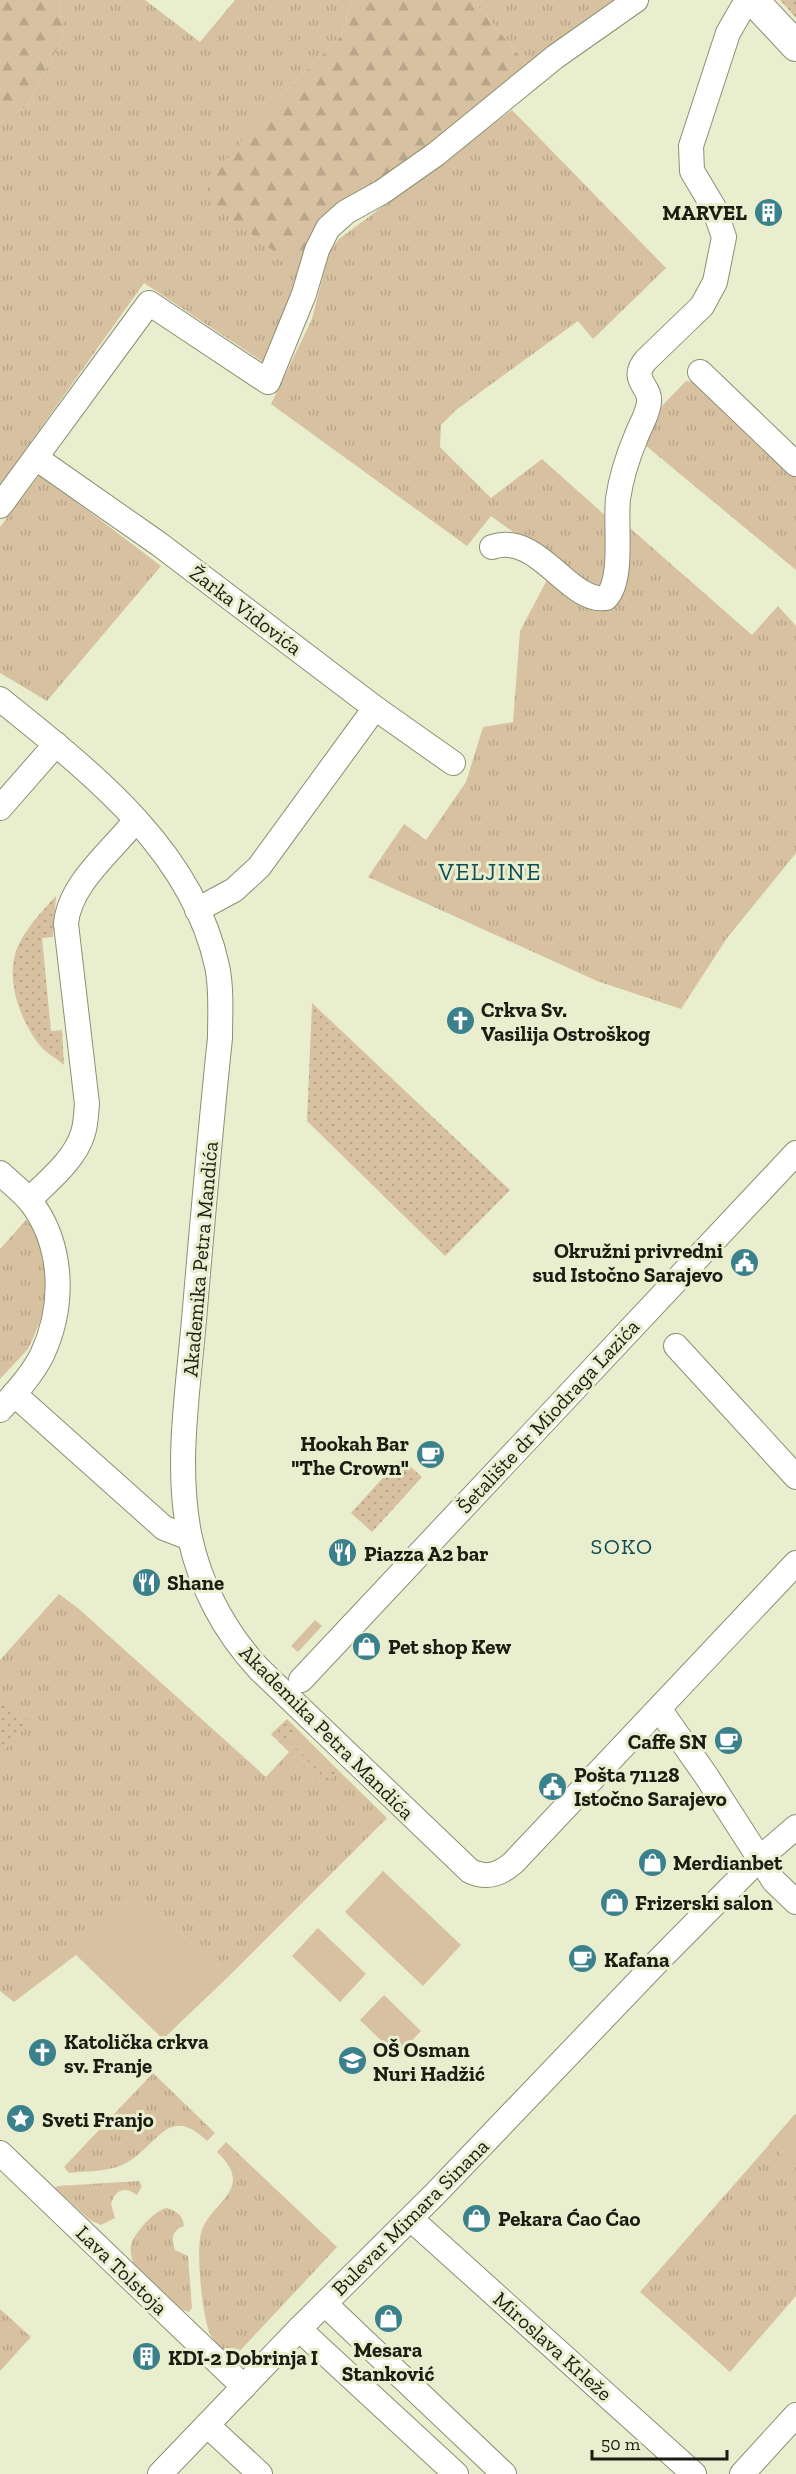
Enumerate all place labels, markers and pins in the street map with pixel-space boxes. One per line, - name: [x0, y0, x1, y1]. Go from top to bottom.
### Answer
- building icon: MARVEL: [752, 196, 784, 228]
- place label: MARVEL: [662, 200, 747, 225]
- place label: Crkva Sv. Vasilija Ostroškog: [481, 997, 650, 1046]
- church icon: Crkva Sv. Vasilija Ostroškog: [444, 1005, 476, 1037]
- place label: Okružni privredni sud Istočno Sarajevo: [532, 1238, 723, 1287]
- public building icon: Okružni privredni sud Istočno Sarajevo: [728, 1246, 760, 1278]
- place label: Hookah Bar "The Crown": [291, 1431, 409, 1480]
- cafe icon: Hookah Bar "The Crown": [414, 1439, 446, 1471]
- restaurant icon: Piazza A2 bar: [327, 1537, 359, 1569]
- place label: Piazza A2 bar: [364, 1541, 489, 1566]
- restaurant icon: Shane: [130, 1566, 162, 1598]
- place label: Shane: [167, 1570, 224, 1595]
- shop icon: Pet shop Kew: [351, 1630, 383, 1662]
- place label: Pet shop Kew: [388, 1634, 511, 1659]
- cafe icon: Caffe SN: [712, 1725, 744, 1757]
- place label: Caffe SN: [628, 1729, 707, 1754]
- place label: Pošta 71128 Istočno Sarajevo: [574, 1762, 727, 1811]
- public building icon: Pošta 71128 Istočno Sarajevo: [537, 1770, 569, 1802]
- shop icon: Merdianbet: [636, 1846, 668, 1878]
- place label: Merdianbet: [673, 1850, 783, 1875]
- shop icon: Frizerski salon: [598, 1886, 630, 1918]
- place label: Frizerski salon: [635, 1890, 774, 1915]
- cafe icon: Kafana: [567, 1943, 599, 1975]
- place label: Kafana: [604, 1947, 670, 1972]
- place label: Katolička crkva sv. Franje: [64, 2029, 209, 2078]
- church icon: Katolička crkva sv. Franje: [27, 2037, 59, 2069]
- place label: OŠ Osman Nuri Hadžić: [373, 2037, 485, 2086]
- school or university icon: OŠ Osman Nuri Hadžić: [336, 2045, 368, 2077]
- place icon: Sveti Franjo: [5, 2103, 37, 2135]
- place label: Sveti Franjo: [42, 2107, 154, 2132]
- shop icon: Pekara Ćao Ćao: [461, 2202, 493, 2234]
- place label: Pekara Ćao Ćao: [498, 2206, 641, 2231]
- shop icon: Mesara Stanković: [372, 2302, 404, 2334]
- place label: Mesara Stanković: [342, 2337, 434, 2386]
- building icon: KDI-2 Dobrinja I: [131, 2341, 163, 2373]
- place label: KDI-2 Dobrinja I: [168, 2345, 318, 2370]

